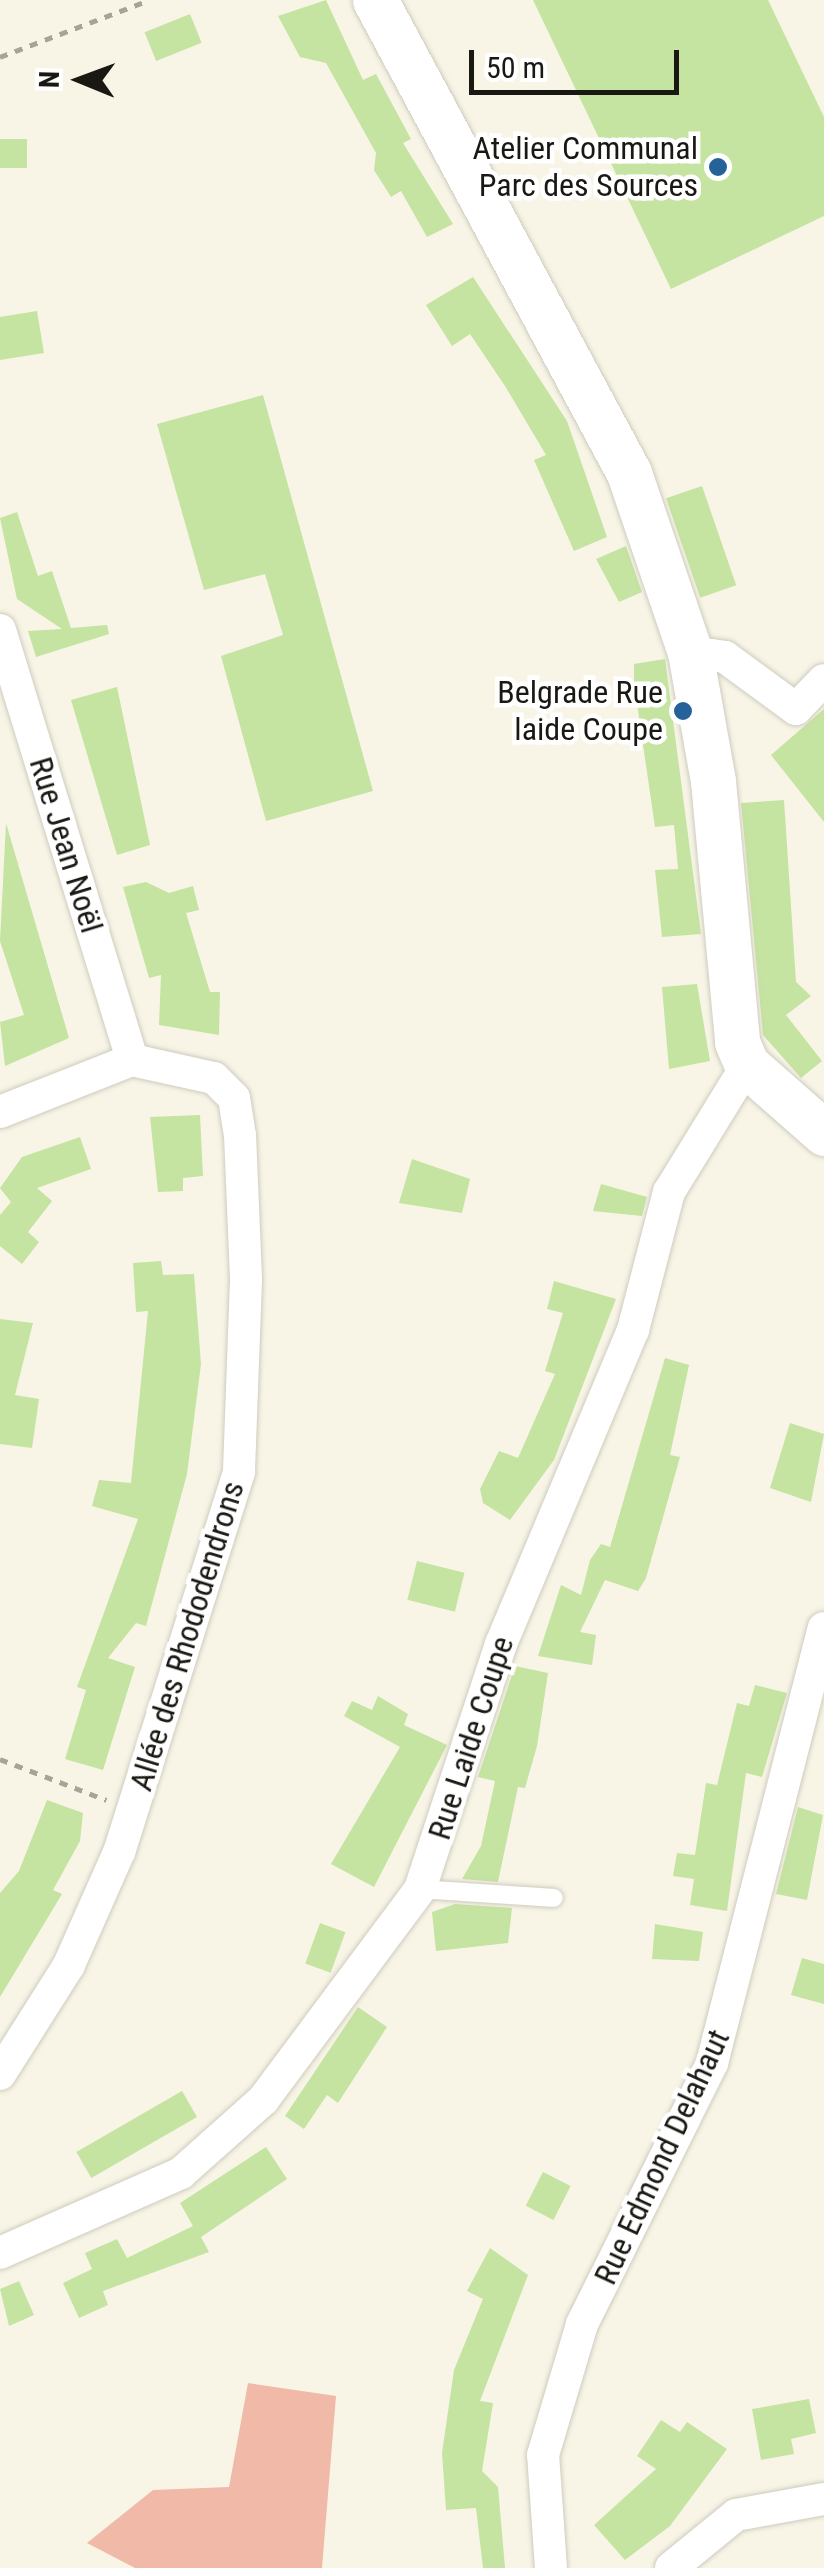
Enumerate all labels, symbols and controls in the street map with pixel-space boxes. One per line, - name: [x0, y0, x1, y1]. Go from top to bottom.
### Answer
- north arrow: [30, 30, 130, 130]
- scale bar: [474, 30, 684, 92]
- text: 50 m: [486, 50, 545, 85]
- text: N: [33, 71, 66, 88]
- place label: Atelier Communal Parc des Sources: [473, 130, 698, 205]
- marker: Atelier Communal Parc des Sources: [707, 156, 729, 178]
- place label: Belgrade Rue laide Coupe: [497, 674, 663, 749]
- marker: Belgrade Rue laide Coupe: [672, 700, 694, 722]
- street label: Rue Jean Noël: [21, 753, 111, 937]
- street label: Allée des Rhododendrons: [122, 1477, 252, 1795]
- street label: Rue Laide Coupe: [420, 1632, 522, 1844]
- street label: Rue Edmond Delahaut: [586, 2023, 738, 2291]

